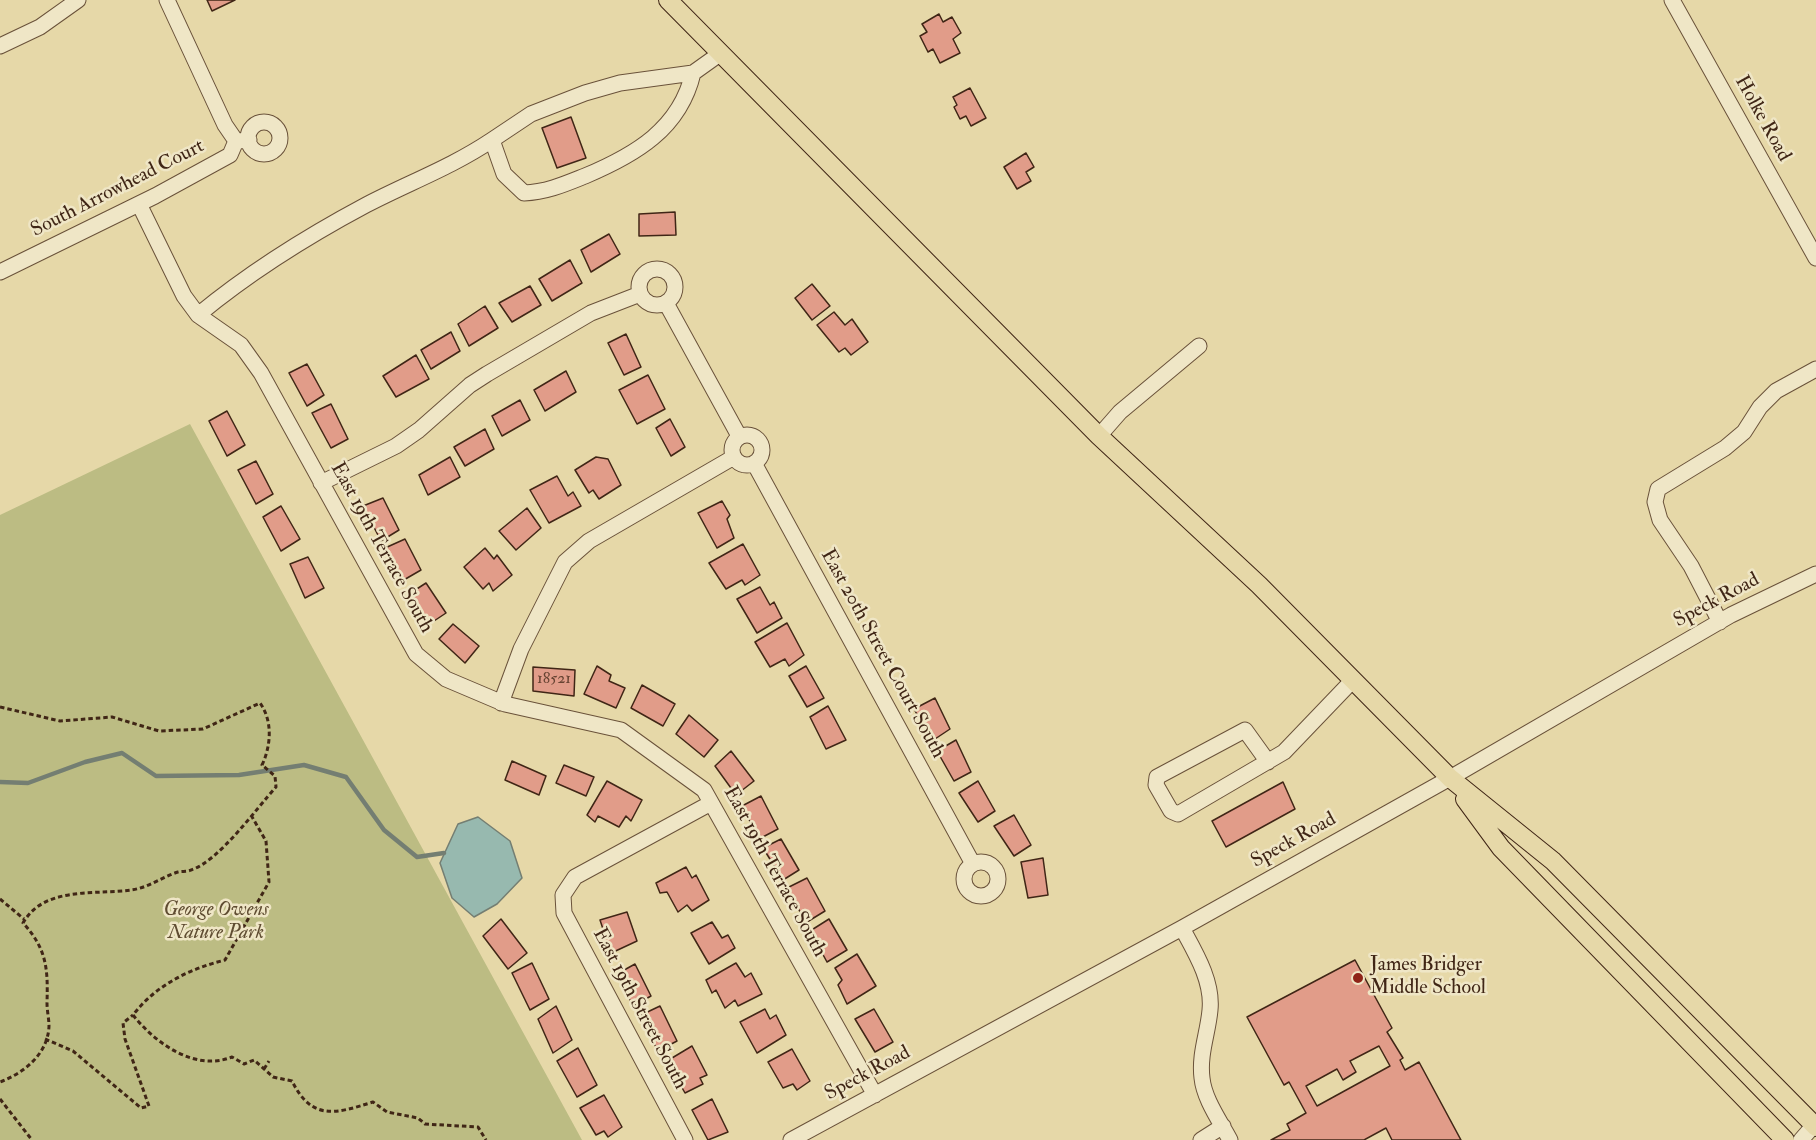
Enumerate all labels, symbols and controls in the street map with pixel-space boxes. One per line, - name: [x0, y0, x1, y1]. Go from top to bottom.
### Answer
- street label: Holke Road: [1729, 72, 1795, 166]
- street label: South Arrowhead Court: [27, 135, 209, 243]
- street label: East 19th Terrace South: [324, 459, 438, 637]
- street label: East 20th Street Court South: [815, 545, 949, 763]
- street label: Speck Road: [1670, 569, 1764, 633]
- house number: 18521: [537, 670, 571, 690]
- street label: East 19th Terrace South: [717, 783, 831, 961]
- street label: Speck Road: [1247, 808, 1341, 874]
- park label: George Owens Nature Park: [164, 899, 268, 946]
- street label: East 19th Street South: [586, 924, 692, 1094]
- place label: James Bridger Middle School: [1370, 954, 1486, 1001]
- marker: James Bridger Middle School: [1351, 971, 1365, 985]
- street label: Speck Road: [821, 1042, 915, 1106]

